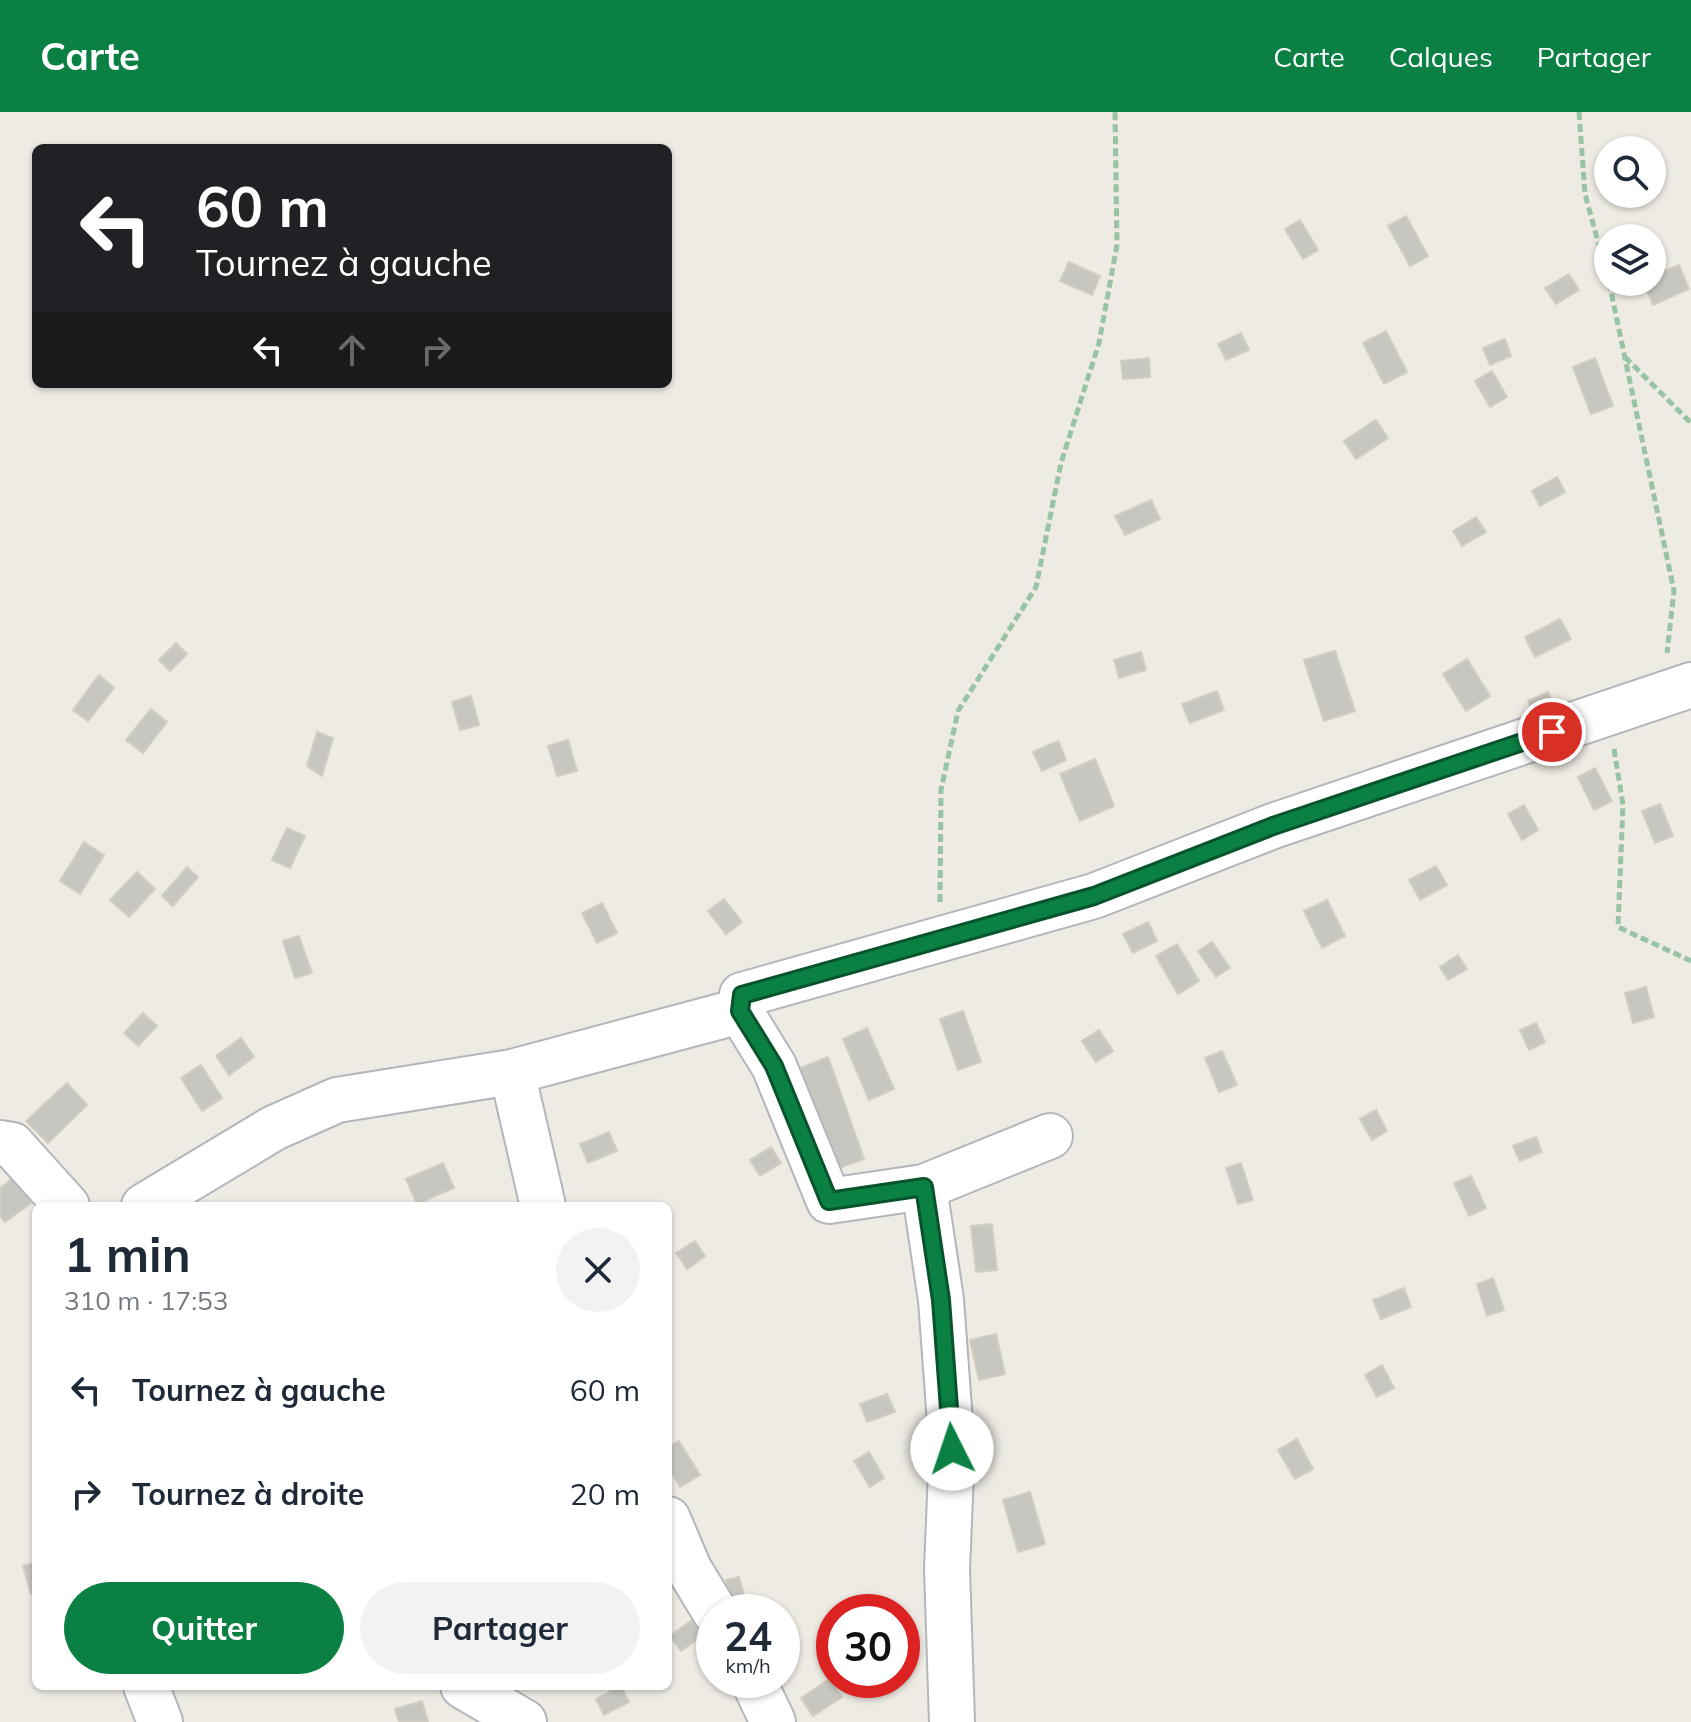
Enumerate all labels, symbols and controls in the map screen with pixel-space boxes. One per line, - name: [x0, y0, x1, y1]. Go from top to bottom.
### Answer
- text: Carte: [40, 32, 140, 80]
- text: Carte: [1273, 39, 1345, 74]
- text: Calques: [1389, 39, 1493, 74]
- text: Partager: [1537, 39, 1651, 74]
- map controls: [1594, 136, 1666, 296]
- button: search: [1594, 136, 1666, 208]
- text: 60 m: [196, 171, 329, 241]
- icon: left: [64, 176, 168, 280]
- button: layers: [1594, 224, 1666, 296]
- text: Tournez à gauche: [196, 240, 492, 285]
- icon: left: [246, 328, 290, 372]
- icon: ahead: [330, 328, 374, 372]
- icon: right: [414, 328, 458, 372]
- pin: [1518, 698, 1586, 766]
- icon: arrive: [1530, 710, 1574, 754]
- text: 1 min: [64, 1224, 191, 1284]
- button: close: [556, 1228, 640, 1312]
- text: 310 m · 17:53: [64, 1284, 228, 1317]
- icon: left: [64, 1368, 108, 1412]
- text: Tournez à gauche: [132, 1371, 386, 1409]
- text: 60 m: [570, 1371, 640, 1409]
- position arrow: [910, 1407, 994, 1491]
- icon: right: [64, 1472, 108, 1516]
- text: Tournez à droite: [132, 1475, 364, 1513]
- text: 20 m: [570, 1475, 640, 1513]
- button: Quitter: [64, 1582, 344, 1674]
- button: Partager: [360, 1582, 640, 1674]
- speed limit sign: 30: [816, 1594, 920, 1698]
- text: 24: [724, 1611, 772, 1661]
- text: km/h: [725, 1653, 771, 1678]

